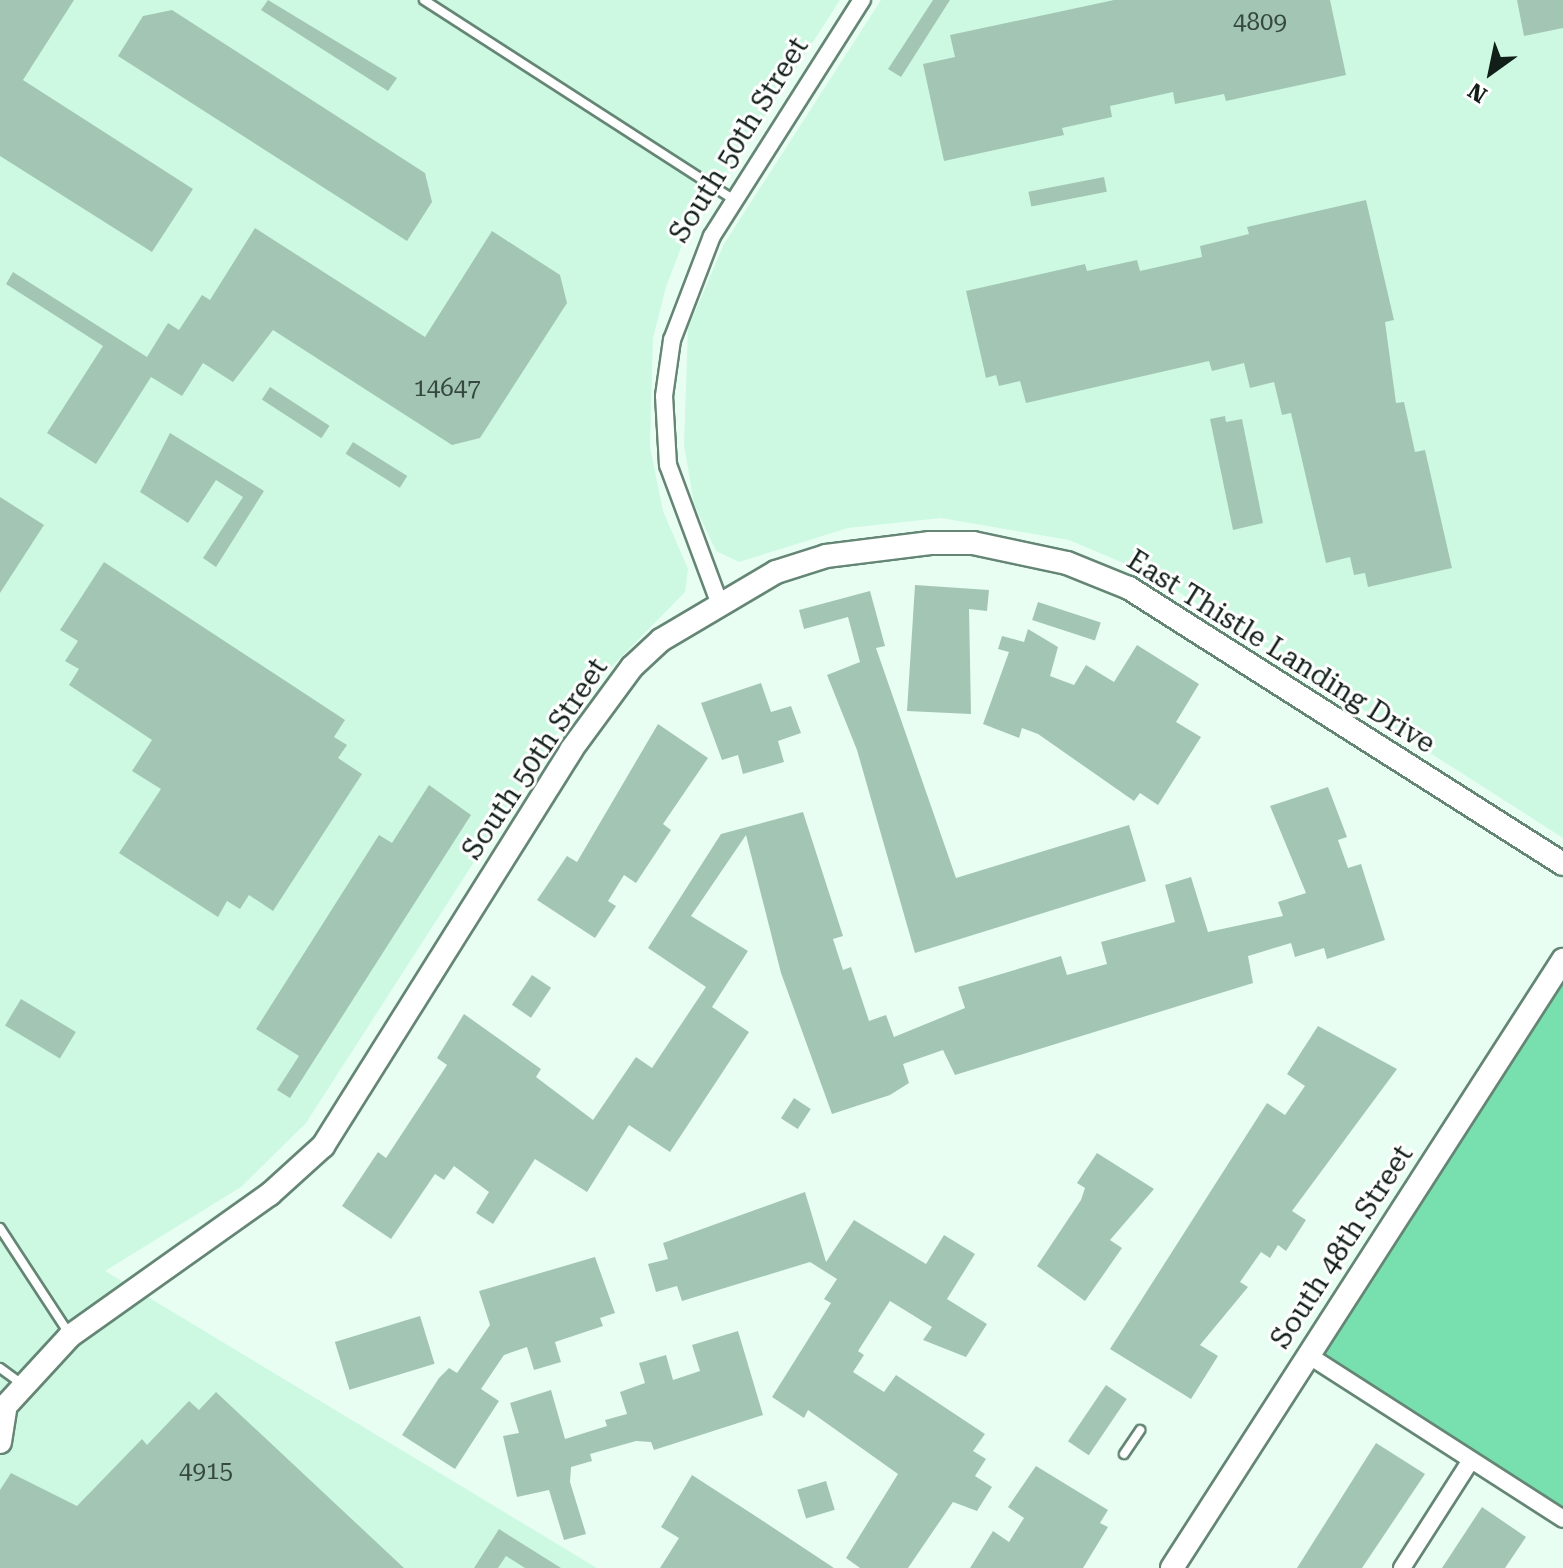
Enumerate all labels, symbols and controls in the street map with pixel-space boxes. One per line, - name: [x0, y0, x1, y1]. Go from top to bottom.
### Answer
- house number: 4809: [1233, 9, 1287, 37]
- street label: South 50th Street: [662, 31, 816, 249]
- north arrow: [1451, 32, 1531, 112]
- text: N: [1464, 77, 1492, 108]
- house number: 14647: [413, 375, 481, 403]
- street label: East Thistle Landing Drive: [1121, 543, 1441, 761]
- street label: South 50th Street: [455, 652, 615, 866]
- street label: South 48th Street: [1264, 1139, 1420, 1355]
- house number: 4915: [179, 1458, 233, 1486]

